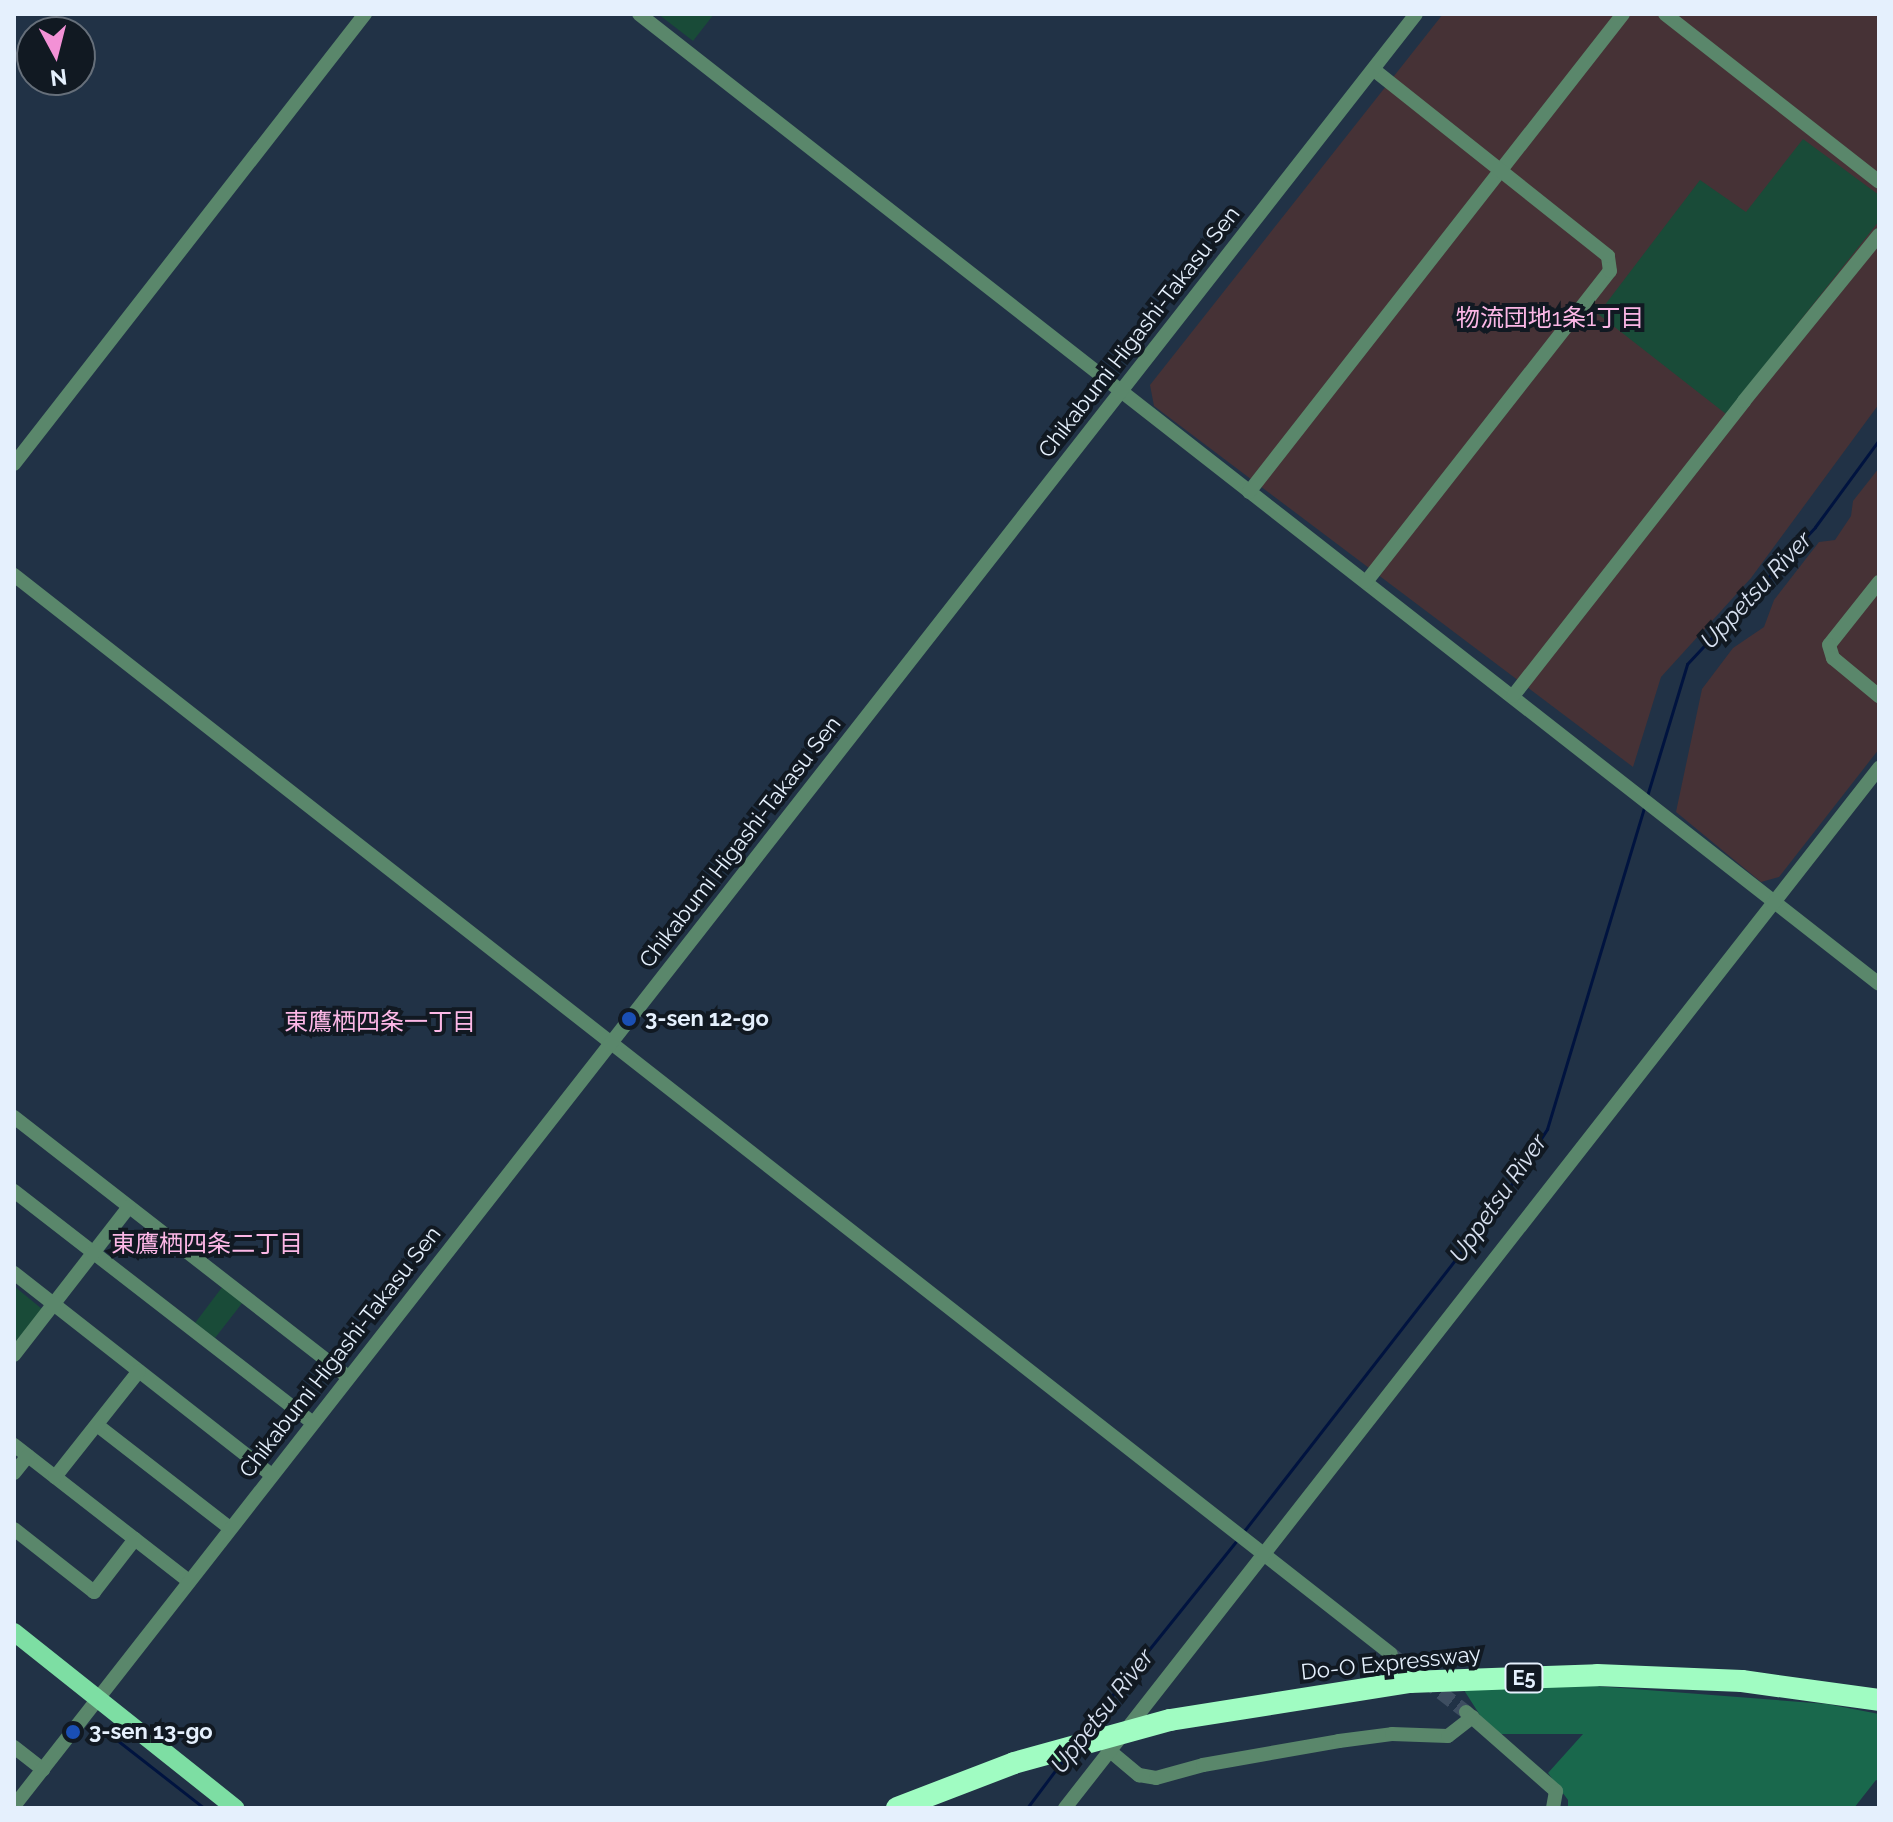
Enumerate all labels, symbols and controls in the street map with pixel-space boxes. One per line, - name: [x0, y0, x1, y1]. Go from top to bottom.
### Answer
- north arrow: [16, 16, 96, 96]
- text: N: [49, 64, 69, 92]
- street label: Chikabumi Higashi-Takasu Sen: [1033, 201, 1245, 463]
- district label: 物流団地1条1丁目: [1456, 304, 1644, 332]
- water label: Uppetsu River: [1694, 525, 1818, 655]
- street label: Chikabumi Higashi-Takasu Sen: [634, 711, 846, 973]
- place label: 3-sen 12-go: [645, 1006, 769, 1032]
- district label: 東鷹栖四条一丁目: [284, 1008, 476, 1036]
- marker: 3-sen 12-go: [620, 1010, 638, 1028]
- water label: Uppetsu River: [1443, 1128, 1553, 1268]
- street label: Chikabumi Higashi-Takasu Sen: [234, 1221, 446, 1483]
- district label: 東鷹栖四条二丁目: [111, 1230, 303, 1258]
- street label: Do-O Expressway: [1300, 1640, 1482, 1686]
- water label: Uppetsu River: [1045, 1643, 1159, 1779]
- road number: E5: [1504, 1662, 1544, 1694]
- place label: 3-sen 13-go: [89, 1719, 213, 1745]
- marker: 3-sen 13-go: [64, 1723, 82, 1741]

